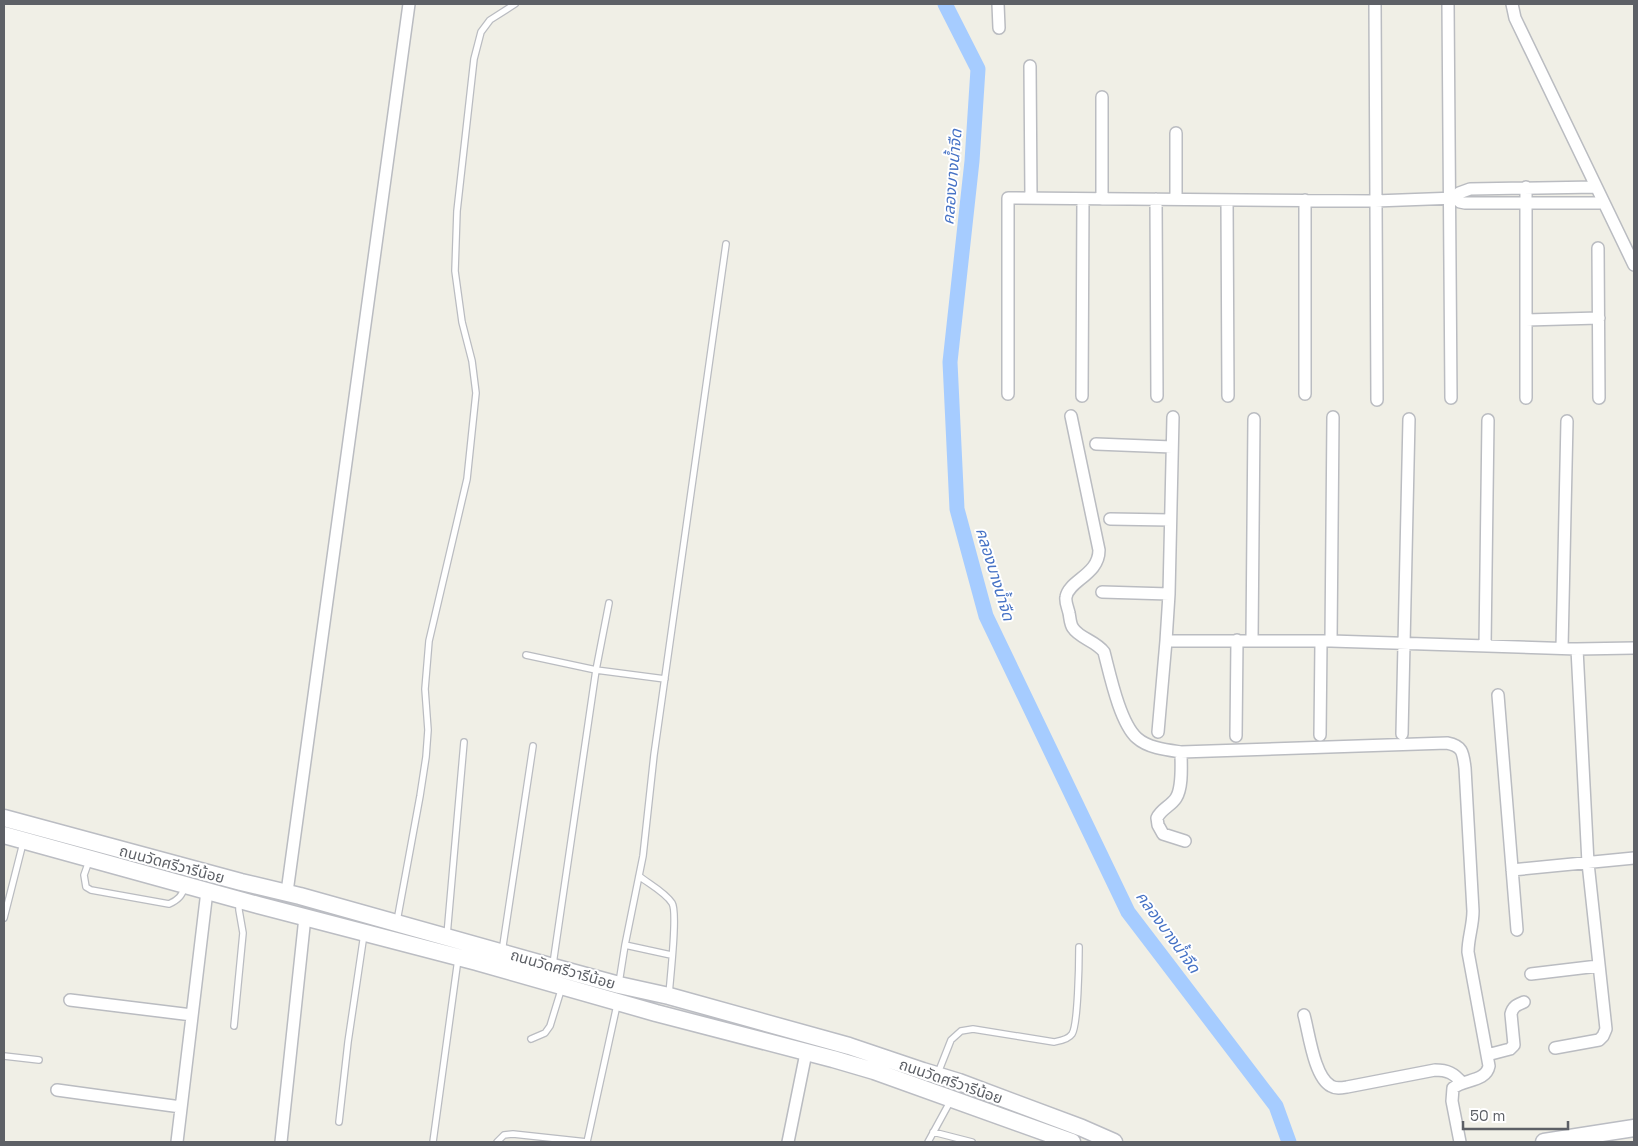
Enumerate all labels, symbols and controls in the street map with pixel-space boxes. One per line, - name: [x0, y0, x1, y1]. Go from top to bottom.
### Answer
- water label: คลองบางน้ำจืด: [936, 127, 967, 226]
- water label: คลองบางน้ำจืด: [971, 525, 1020, 624]
- street label: ถนนวัดศรีวารีน้อย: [117, 841, 227, 887]
- water label: คลองบางน้ำจืด: [1131, 886, 1206, 978]
- street label: ถนนวัดศรีวารีน้อย: [508, 945, 618, 993]
- street label: ถนนวัดศรีวารีน้อย: [897, 1054, 1005, 1108]
- scale bar: [1463, 1098, 1568, 1130]
- text: 50 m: [1470, 1106, 1505, 1125]

